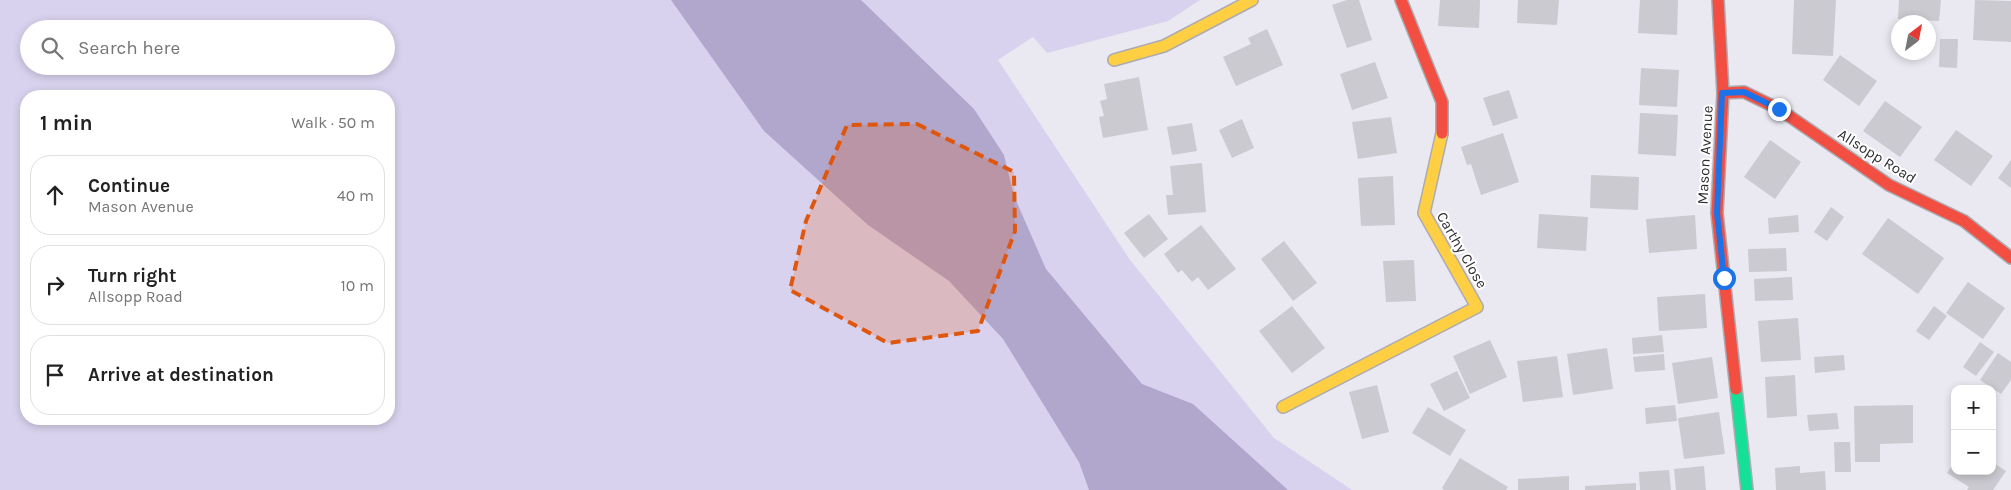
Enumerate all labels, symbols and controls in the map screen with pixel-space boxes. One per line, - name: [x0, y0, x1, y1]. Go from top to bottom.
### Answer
- north arrow: [1891, 15, 1936, 60]
- search box: [20, 20, 395, 75]
- icon: search: [38, 34, 66, 62]
- text: Search here: [78, 37, 180, 59]
- route end: [1768, 98, 1791, 121]
- street label: Mason Avenue: [1693, 105, 1717, 205]
- text: 1 min: [40, 111, 93, 135]
- text: Walk · 50 m: [291, 113, 375, 132]
- street label: Allsopp Road: [1835, 125, 1919, 187]
- text: Continue: [88, 175, 170, 197]
- icon: ahead: [41, 181, 69, 209]
- text: 40 m: [337, 186, 374, 205]
- text: Mason Avenue: [88, 197, 194, 216]
- street label: Carthy Close: [1433, 209, 1491, 291]
- text: Turn right: [88, 265, 177, 287]
- route start: [1713, 267, 1736, 290]
- icon: right: [41, 271, 69, 299]
- text: 10 m: [340, 276, 374, 295]
- text: Allsopp Road: [88, 287, 183, 306]
- icon: arrive: [41, 361, 69, 389]
- text: Arrive at destination: [88, 364, 274, 386]
- map controls: [1951, 385, 1996, 475]
- button: +: [1951, 385, 1996, 430]
- button: −: [1951, 430, 1996, 475]

